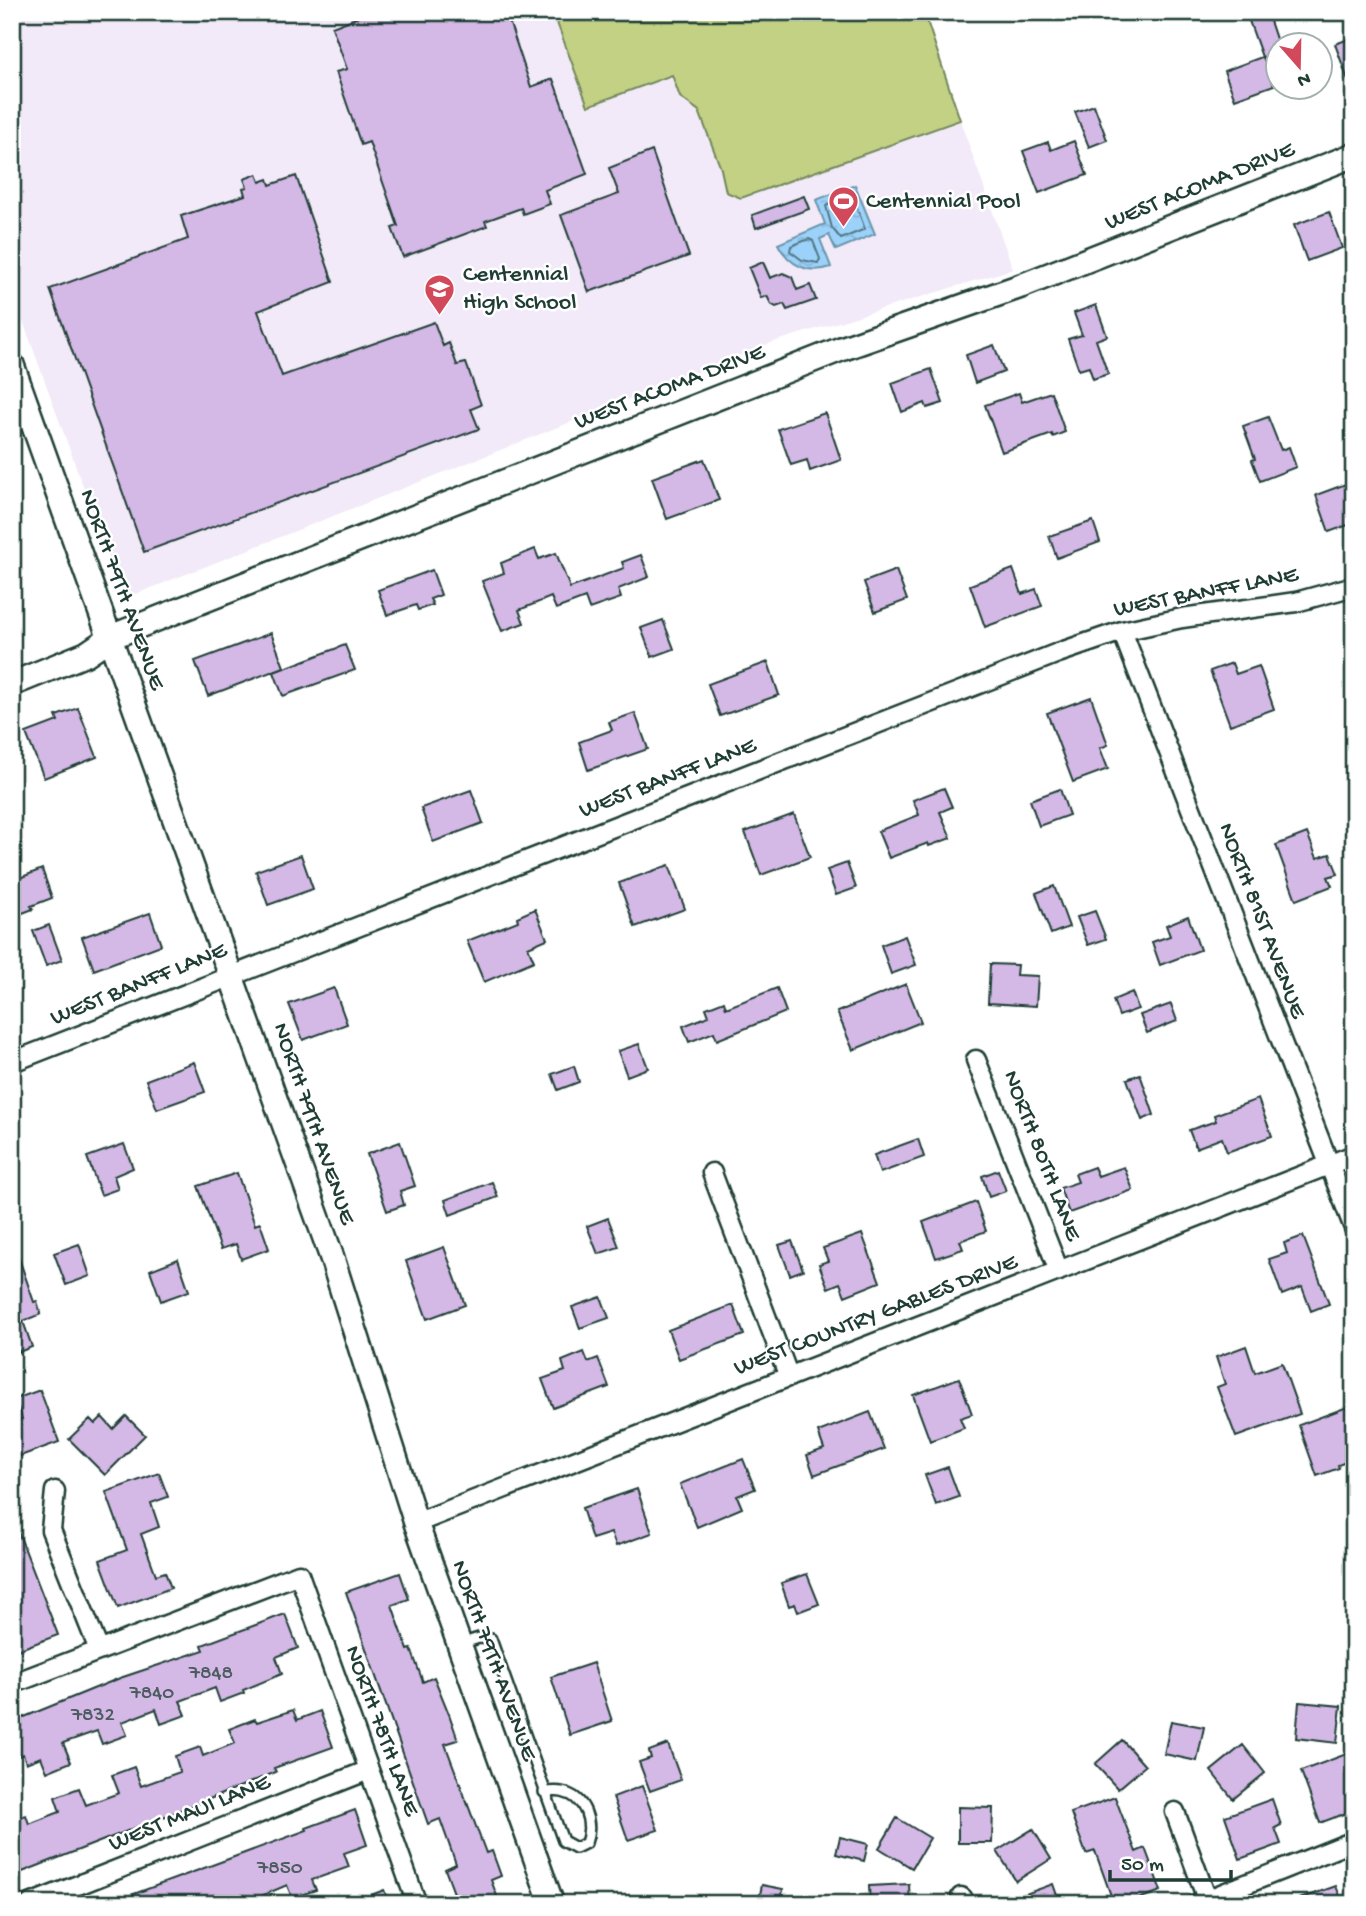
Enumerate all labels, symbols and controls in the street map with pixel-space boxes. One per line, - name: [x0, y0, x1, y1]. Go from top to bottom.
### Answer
- north arrow: [1264, 32, 1334, 102]
- text: N: [1294, 66, 1313, 92]
- street label: WEST ACOMA DRIVE: [1101, 135, 1300, 238]
- sports icon: Centennial Pool: [826, 185, 860, 229]
- place label: Centennial Pool: [866, 188, 1021, 217]
- place label: Centennial High School: [463, 261, 577, 318]
- school or university icon: Centennial High School: [423, 272, 457, 316]
- street label: WEST ACOMA DRIVE: [571, 338, 770, 438]
- street label: NORTH 79TH AVENUE: [71, 486, 171, 695]
- street label: WEST BANFF LANE: [1111, 561, 1302, 625]
- street label: WEST BANFF LANE: [575, 732, 762, 826]
- street label: NORTH 81ST AVENUE: [1210, 819, 1312, 1024]
- street label: WEST BANFF LANE: [47, 936, 232, 1034]
- street label: NORTH 79TH AVENUE: [265, 1019, 361, 1230]
- street label: NORTH 80TH LANE: [995, 1067, 1087, 1246]
- street label: WEST COUNTRY GABLES DRIVE: [730, 1248, 1023, 1384]
- street label: NORTH 79TH AVENUE: [443, 1557, 543, 1766]
- street label: NORTH 78TH LANE: [337, 1642, 426, 1821]
- house number: 7848: [188, 1662, 233, 1687]
- house number: 7840: [129, 1682, 174, 1707]
- house number: 7832: [70, 1704, 115, 1729]
- street label: WEST MAUI LANE: [105, 1768, 276, 1859]
- scale bar: [1110, 1839, 1231, 1883]
- text: 50 m: [1121, 1854, 1164, 1879]
- house number: 7850: [256, 1857, 303, 1882]

